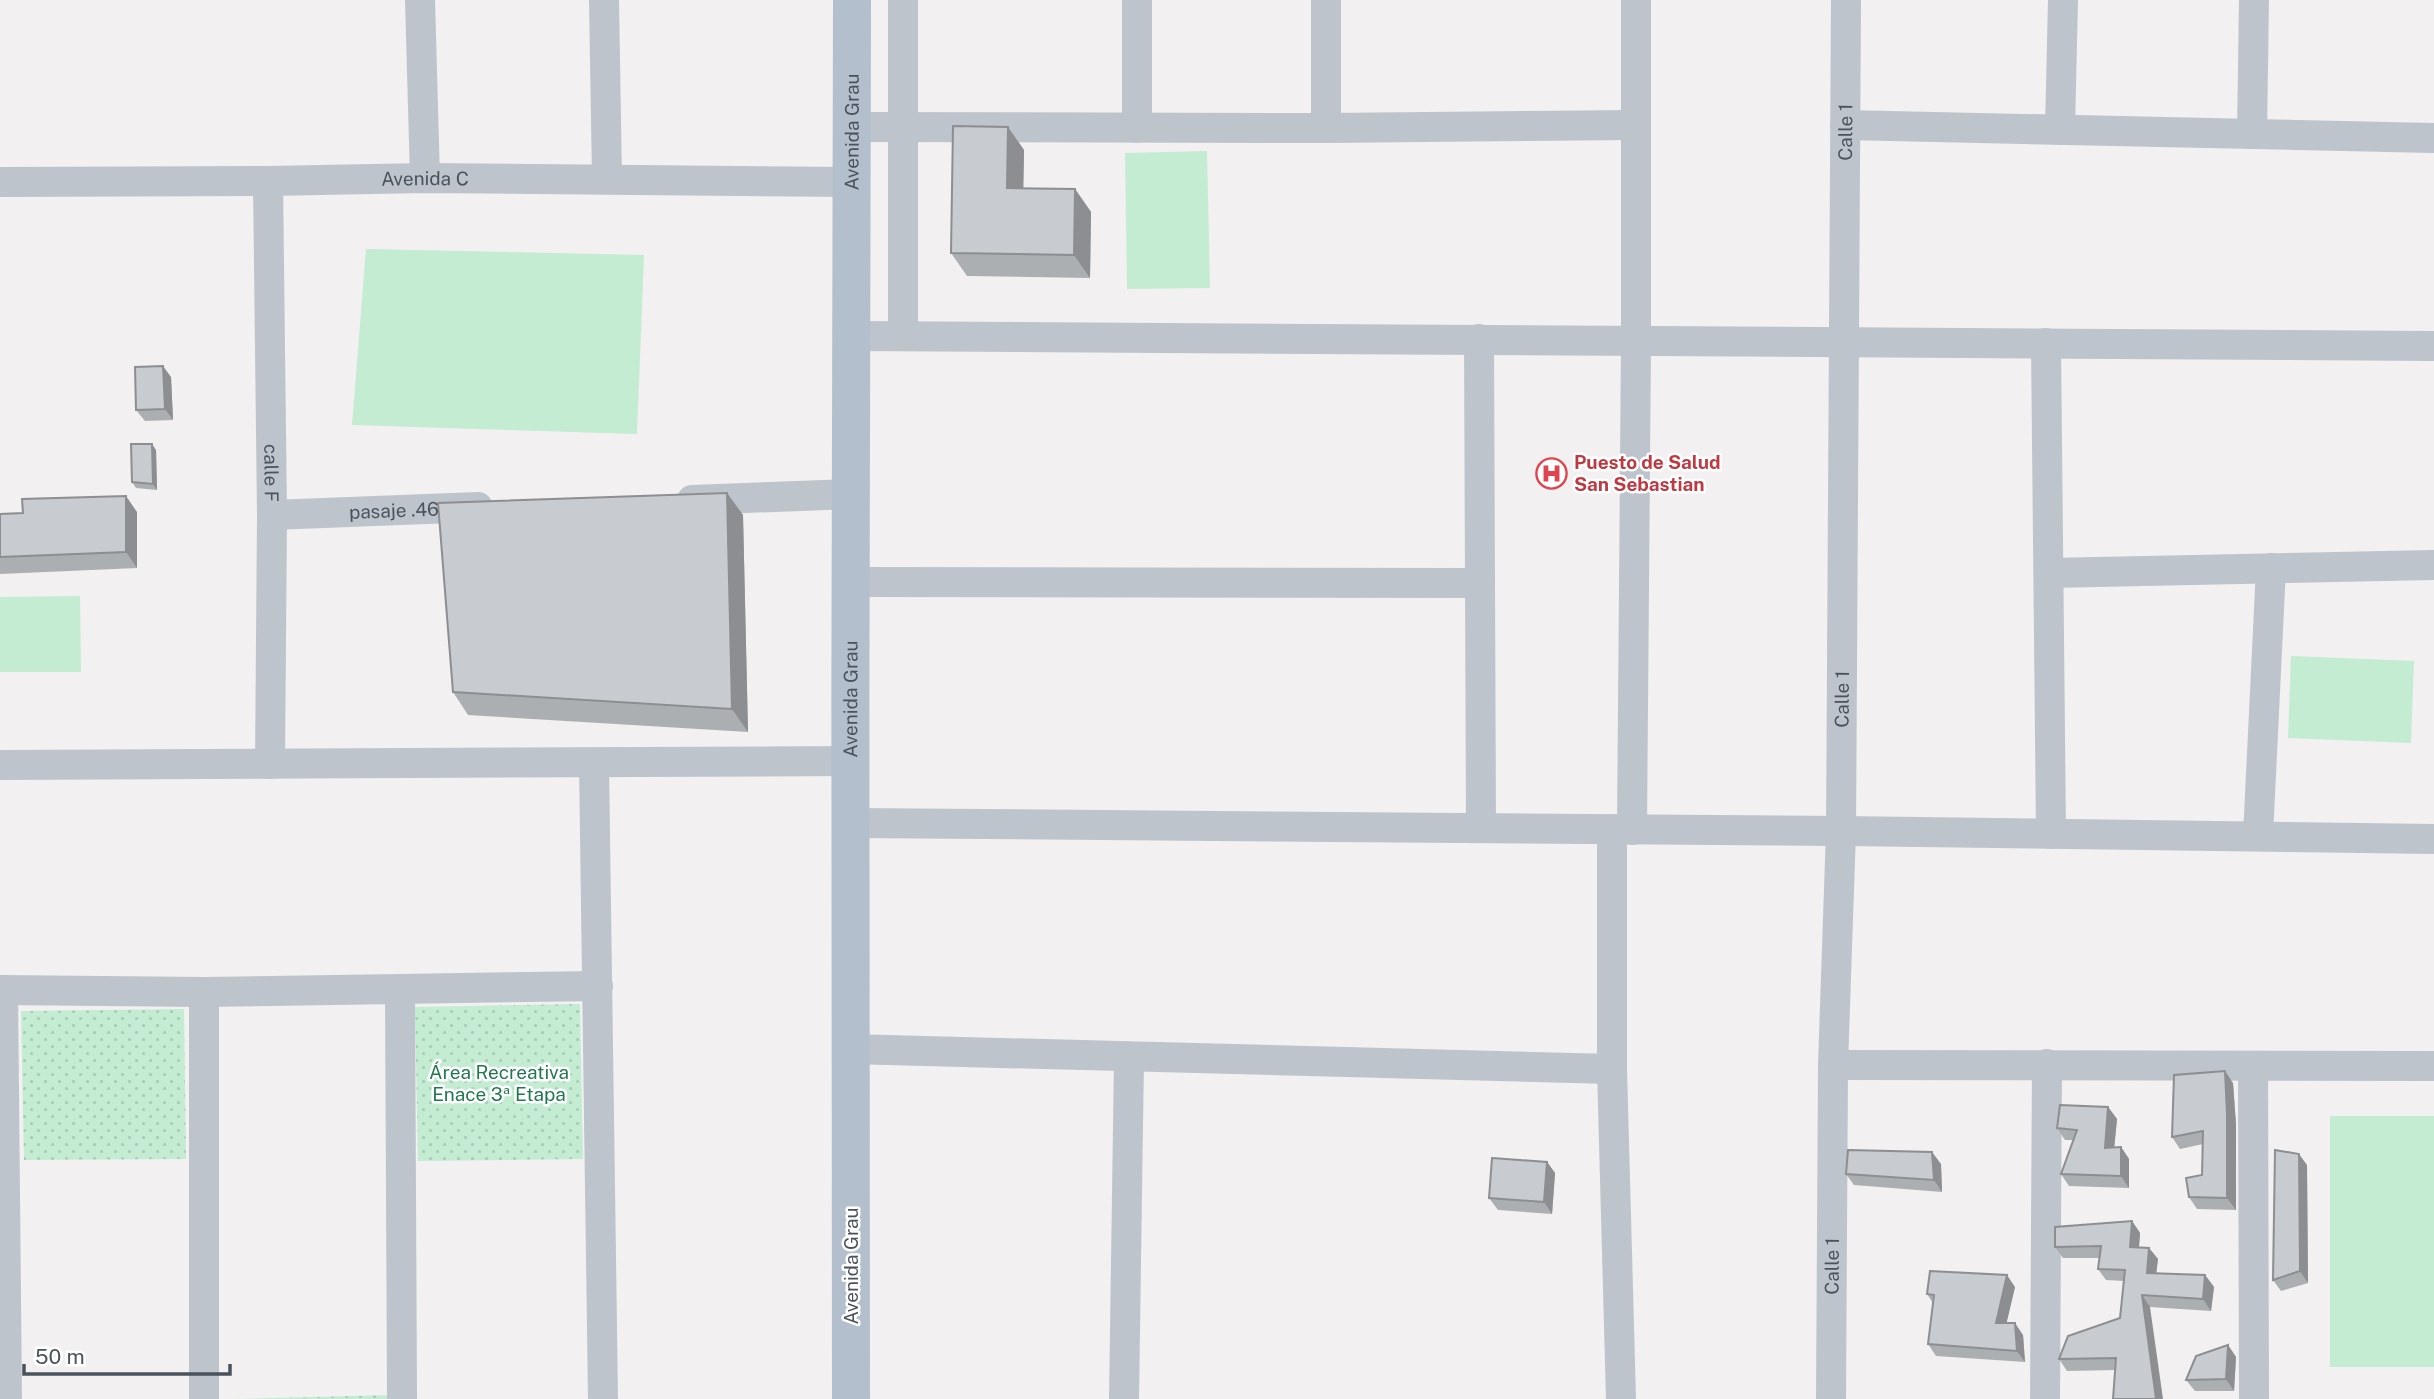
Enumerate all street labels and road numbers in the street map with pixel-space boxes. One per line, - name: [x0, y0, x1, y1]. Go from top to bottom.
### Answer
- street label: Avenida Grau: [841, 73, 863, 191]
- street label: Calle 1: [1834, 103, 1856, 161]
- street label: Avenida C: [381, 167, 469, 190]
- street label: calle F: [260, 444, 283, 502]
- street label: pasaje .46: [349, 498, 439, 523]
- street label: Avenida Grau: [839, 640, 861, 758]
- street label: Calle 1: [1831, 670, 1853, 728]
- street label: Avenida Grau: [840, 1207, 862, 1325]
- street label: Calle 1: [1821, 1237, 1843, 1295]

